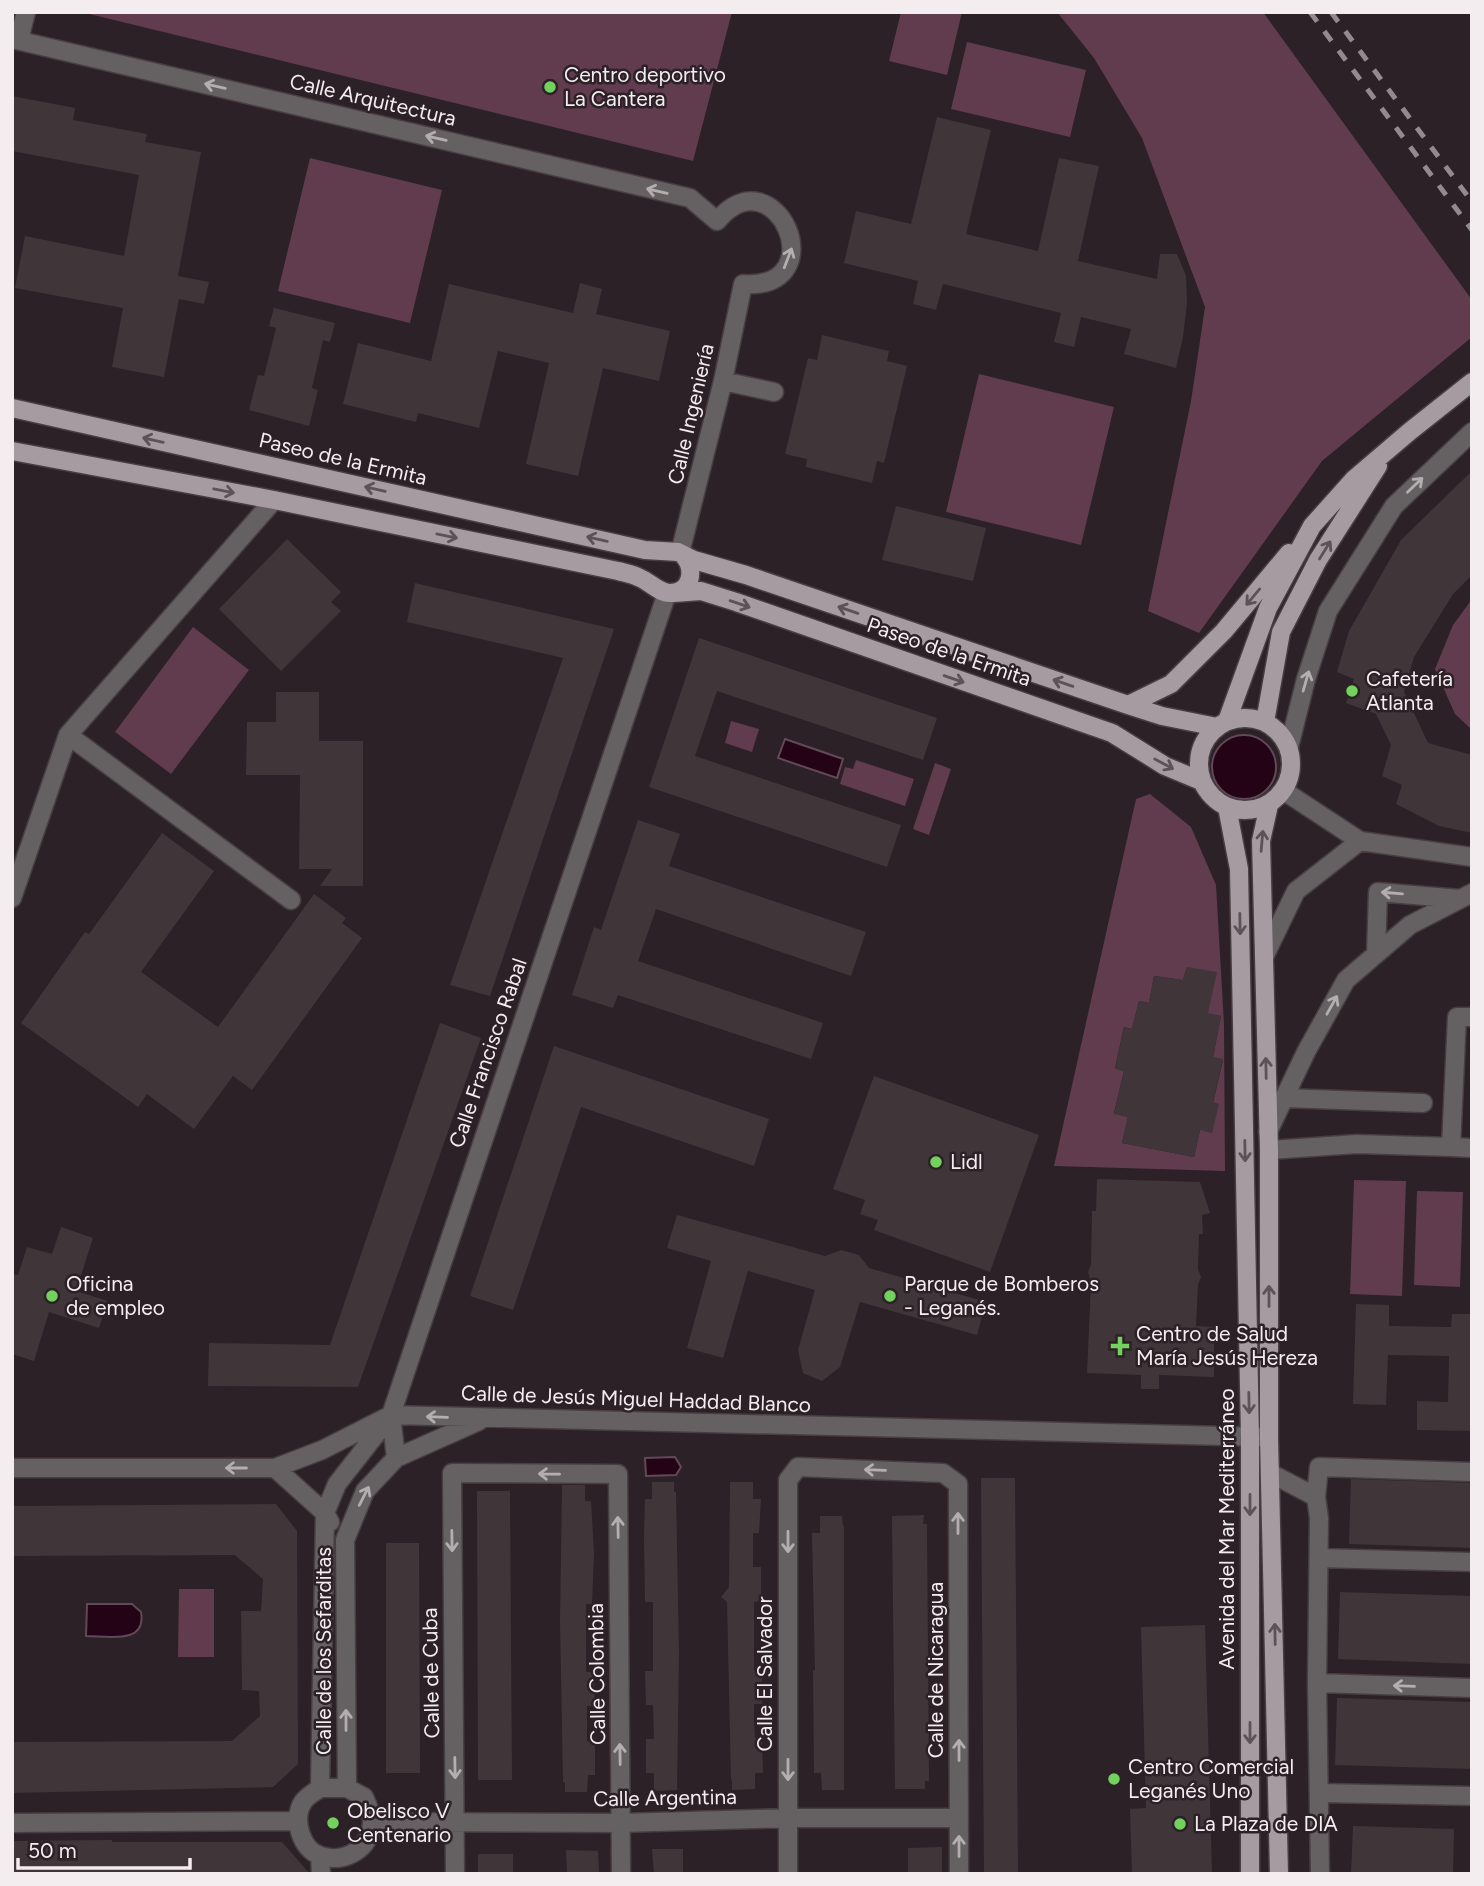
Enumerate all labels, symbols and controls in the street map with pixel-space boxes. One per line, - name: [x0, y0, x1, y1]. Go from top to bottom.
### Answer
- place label: Centro deportivo La Cantera: [564, 62, 726, 111]
- street label: Calle Arquitectura: [287, 68, 459, 131]
- one-way arrow: [204, 79, 227, 92]
- marker: Centro deportivo La Cantera: [542, 79, 558, 95]
- one-way arrow: [425, 131, 448, 145]
- one-way arrow: [646, 184, 669, 197]
- one-way arrow: [783, 248, 795, 269]
- street label: Calle Ingeniería: [662, 341, 719, 487]
- street label: Paseo de la Ermita: [257, 427, 430, 490]
- one-way arrow: [142, 432, 165, 446]
- one-way arrow: [1407, 477, 1424, 494]
- one-way arrow: [364, 482, 387, 496]
- one-way arrow: [212, 485, 235, 498]
- one-way arrow: [435, 530, 458, 544]
- one-way arrow: [586, 532, 609, 546]
- one-way arrow: [1317, 541, 1332, 560]
- one-way arrow: [1245, 587, 1260, 605]
- one-way arrow: [728, 598, 750, 611]
- one-way arrow: [837, 603, 859, 616]
- street label: Paseo de la Ermita: [864, 612, 1034, 691]
- place label: Cafetería Atlanta: [1366, 666, 1453, 715]
- one-way arrow: [1300, 670, 1313, 693]
- one-way arrow: [943, 674, 965, 686]
- one-way arrow: [1053, 676, 1075, 688]
- marker: Cafetería Atlanta: [1344, 683, 1360, 699]
- one-way arrow: [1153, 758, 1174, 772]
- one-way arrow: [1256, 830, 1269, 853]
- one-way arrow: [1381, 886, 1404, 899]
- one-way arrow: [1233, 912, 1247, 935]
- street label: Calle Francisco Rabal: [443, 955, 532, 1151]
- one-way arrow: [1326, 995, 1339, 1016]
- one-way arrow: [1260, 1057, 1273, 1080]
- one-way arrow: [1238, 1139, 1251, 1162]
- place label: Lidl: [950, 1149, 983, 1174]
- marker: Lidl: [928, 1154, 944, 1170]
- place label: Oficina de empleo: [66, 1271, 165, 1320]
- place label: Parque de Bomberos - Leganés.: [904, 1271, 1099, 1320]
- one-way arrow: [1262, 1285, 1276, 1308]
- marker: Oficina de empleo: [44, 1288, 60, 1304]
- marker: Parque de Bomberos - Leganés.: [882, 1288, 898, 1304]
- place label: Centro de Salud María Jesús Hereza: [1136, 1321, 1318, 1370]
- marker: Centro de Salud María Jesús Hereza: [1110, 1336, 1130, 1356]
- street label: Calle de Jesús Miguel Haddad Blanco: [461, 1380, 811, 1417]
- street label: Avenida del Mar Mediterráneo: [1214, 1388, 1239, 1670]
- one-way arrow: [1243, 1391, 1256, 1414]
- one-way arrow: [426, 1410, 449, 1423]
- one-way arrow: [225, 1461, 248, 1474]
- one-way arrow: [864, 1464, 887, 1477]
- one-way arrow: [538, 1467, 561, 1480]
- one-way arrow: [357, 1487, 371, 1507]
- one-way arrow: [1243, 1494, 1257, 1517]
- one-way arrow: [951, 1511, 965, 1534]
- one-way arrow: [611, 1516, 625, 1539]
- one-way arrow: [445, 1529, 459, 1552]
- one-way arrow: [781, 1530, 795, 1553]
- street label: Calle de los Sefarditas: [311, 1547, 336, 1755]
- street label: Calle de Nicaragua: [923, 1582, 948, 1758]
- street label: Calle El Salvador: [752, 1596, 777, 1752]
- street label: Calle Colombia: [583, 1603, 610, 1745]
- street label: Calle de Cuba: [417, 1608, 444, 1739]
- one-way arrow: [1268, 1623, 1282, 1646]
- one-way arrow: [1392, 1679, 1415, 1693]
- one-way arrow: [340, 1709, 353, 1732]
- one-way arrow: [1243, 1721, 1257, 1744]
- one-way arrow: [952, 1739, 966, 1762]
- one-way arrow: [613, 1743, 627, 1766]
- place label: Centro Comercial Leganés Uno: [1128, 1754, 1294, 1803]
- one-way arrow: [448, 1756, 461, 1779]
- one-way arrow: [781, 1758, 795, 1781]
- marker: Centro Comercial Leganés Uno: [1106, 1771, 1122, 1787]
- street label: Calle Argentina: [593, 1784, 737, 1811]
- place label: Obelisco V Centenario: [347, 1798, 451, 1847]
- place label: La Plaza de DIA: [1194, 1811, 1338, 1836]
- marker: Obelisco V Centenario: [325, 1815, 341, 1831]
- marker: La Plaza de DIA: [1172, 1816, 1188, 1832]
- scale bar: [18, 1826, 189, 1870]
- one-way arrow: [952, 1835, 966, 1858]
- text: 50 m: [28, 1838, 77, 1863]

